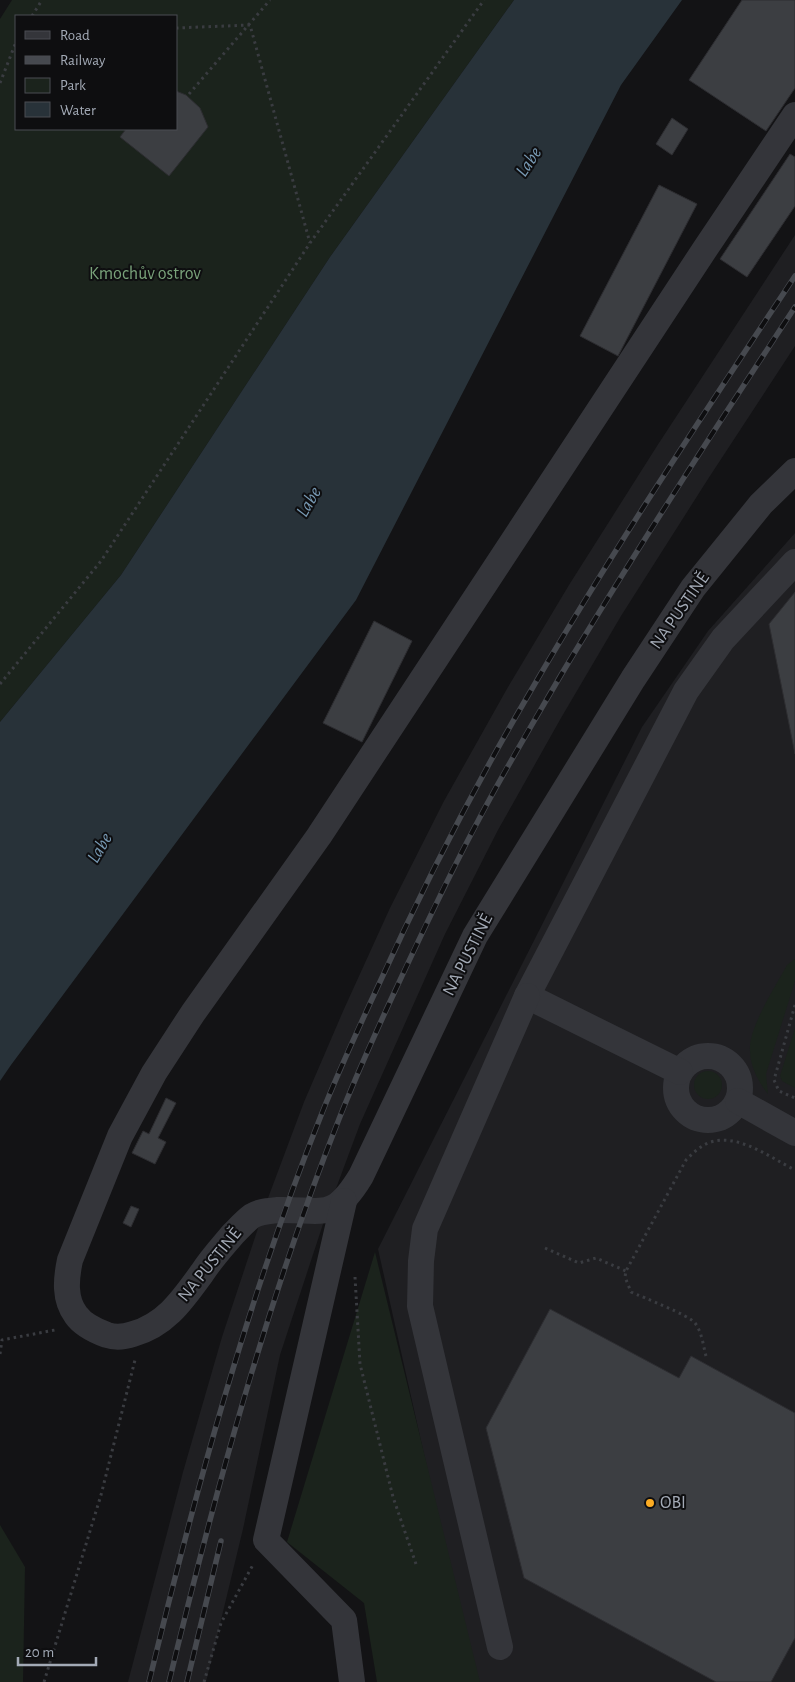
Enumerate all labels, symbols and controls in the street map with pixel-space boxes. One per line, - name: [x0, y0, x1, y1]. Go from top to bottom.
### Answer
- legend: [15, 15, 178, 130]
- text: Road: [60, 28, 90, 43]
- text: Railway: [60, 53, 106, 68]
- text: Park: [60, 78, 86, 93]
- text: Water: [60, 103, 96, 118]
- water label: Labe: [512, 144, 546, 180]
- park label: Kmochův ostrov: [89, 265, 201, 283]
- water label: Labe: [293, 484, 325, 520]
- street label: NA PUSTINĚ: [645, 567, 713, 653]
- water label: Labe: [84, 830, 116, 866]
- street label: NA PUSTINĚ: [437, 910, 496, 999]
- street label: NA PUSTINĚ: [173, 1223, 245, 1305]
- place label: OBI: [660, 1494, 686, 1512]
- marker: OBI: [644, 1497, 656, 1509]
- scale bar: [18, 1634, 95, 1666]
- text: 20 m: [25, 1645, 54, 1660]

